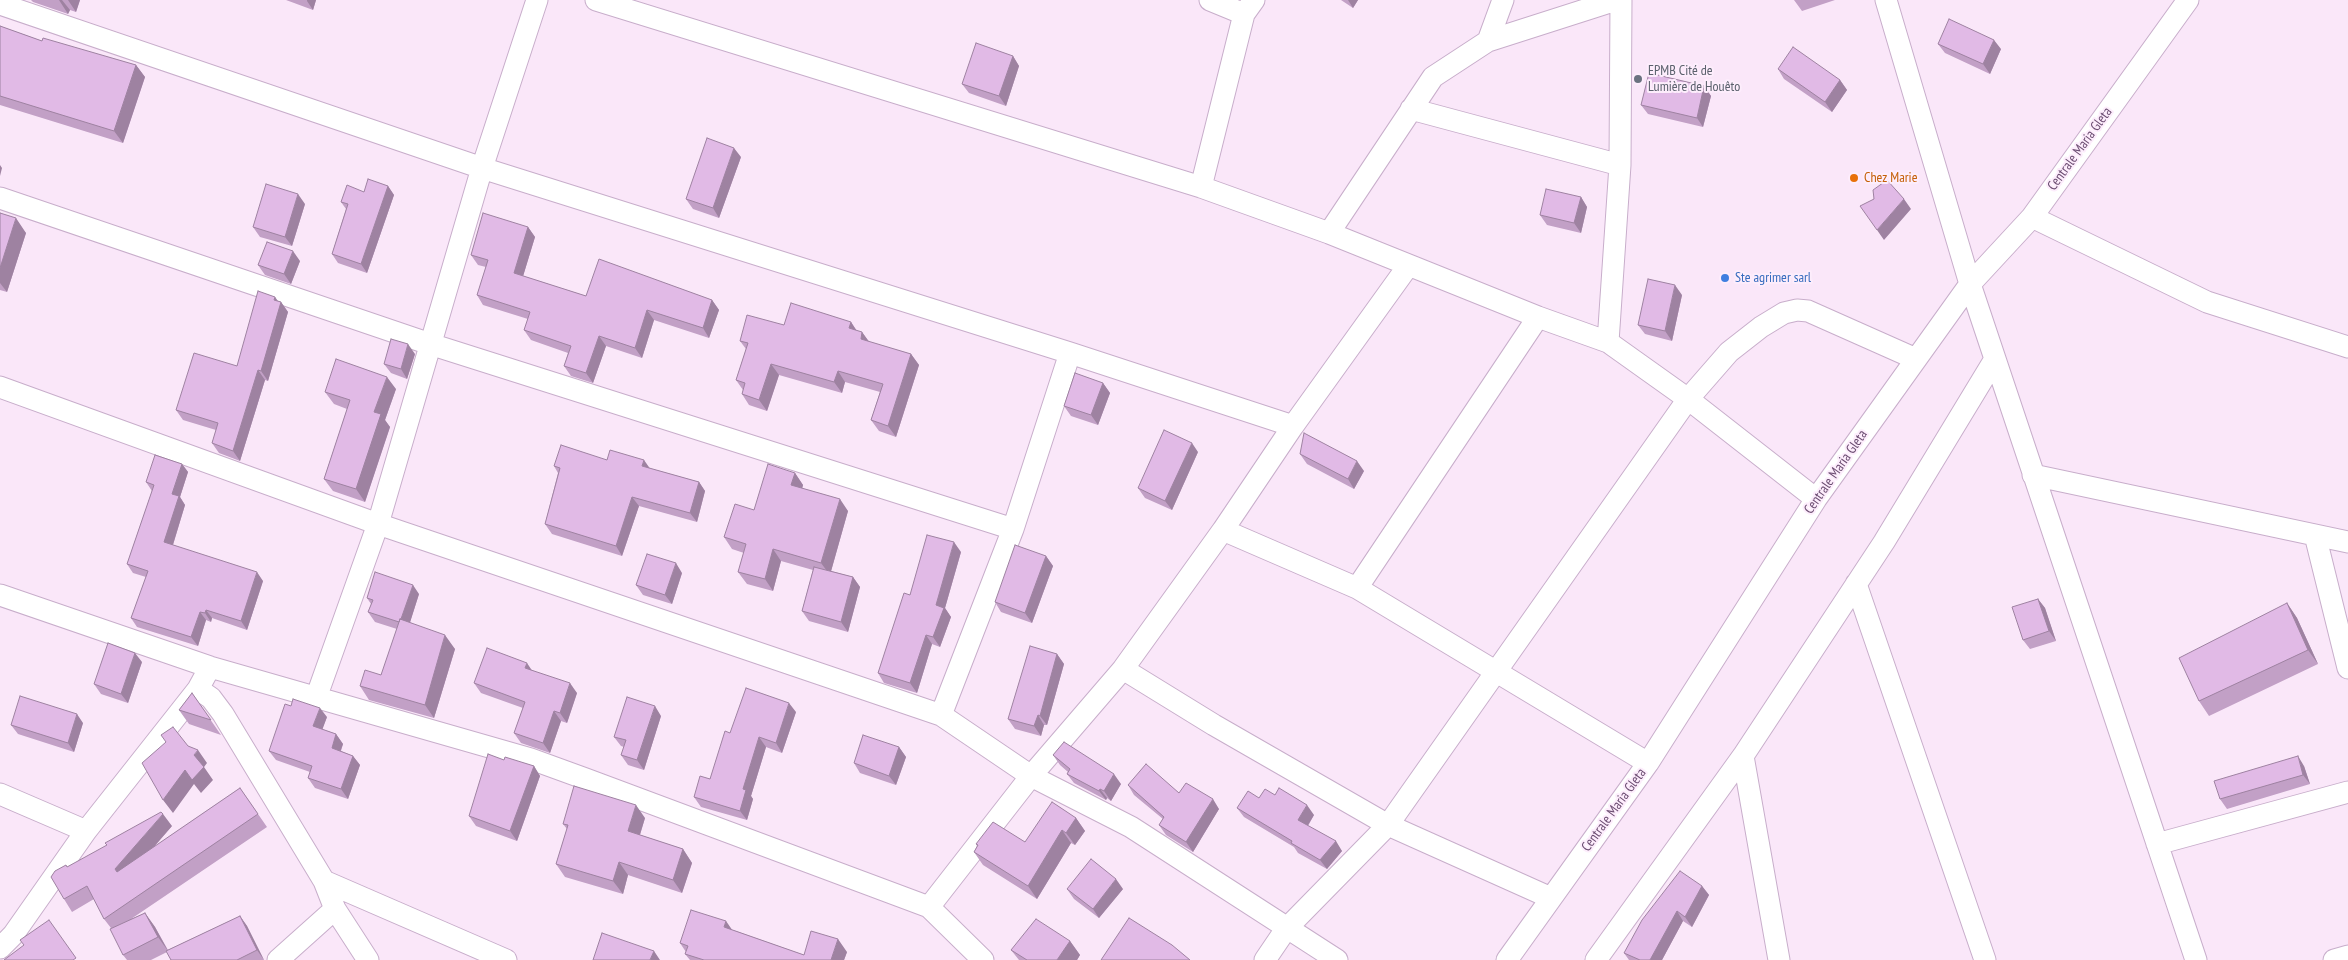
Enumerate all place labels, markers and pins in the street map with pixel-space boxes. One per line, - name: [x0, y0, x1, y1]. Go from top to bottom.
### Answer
- place label: EPMB Cité de Lumière de Houêto: [1648, 63, 1740, 95]
- marker: EPMB Cité de Lumière de Houêto: [1632, 73, 1644, 85]
- place label: Chez Marie: [1864, 170, 1917, 186]
- marker: Chez Marie: [1848, 172, 1860, 184]
- place label: Ste agrimer sarl: [1735, 270, 1811, 286]
- marker: Ste agrimer sarl: [1719, 272, 1731, 284]

